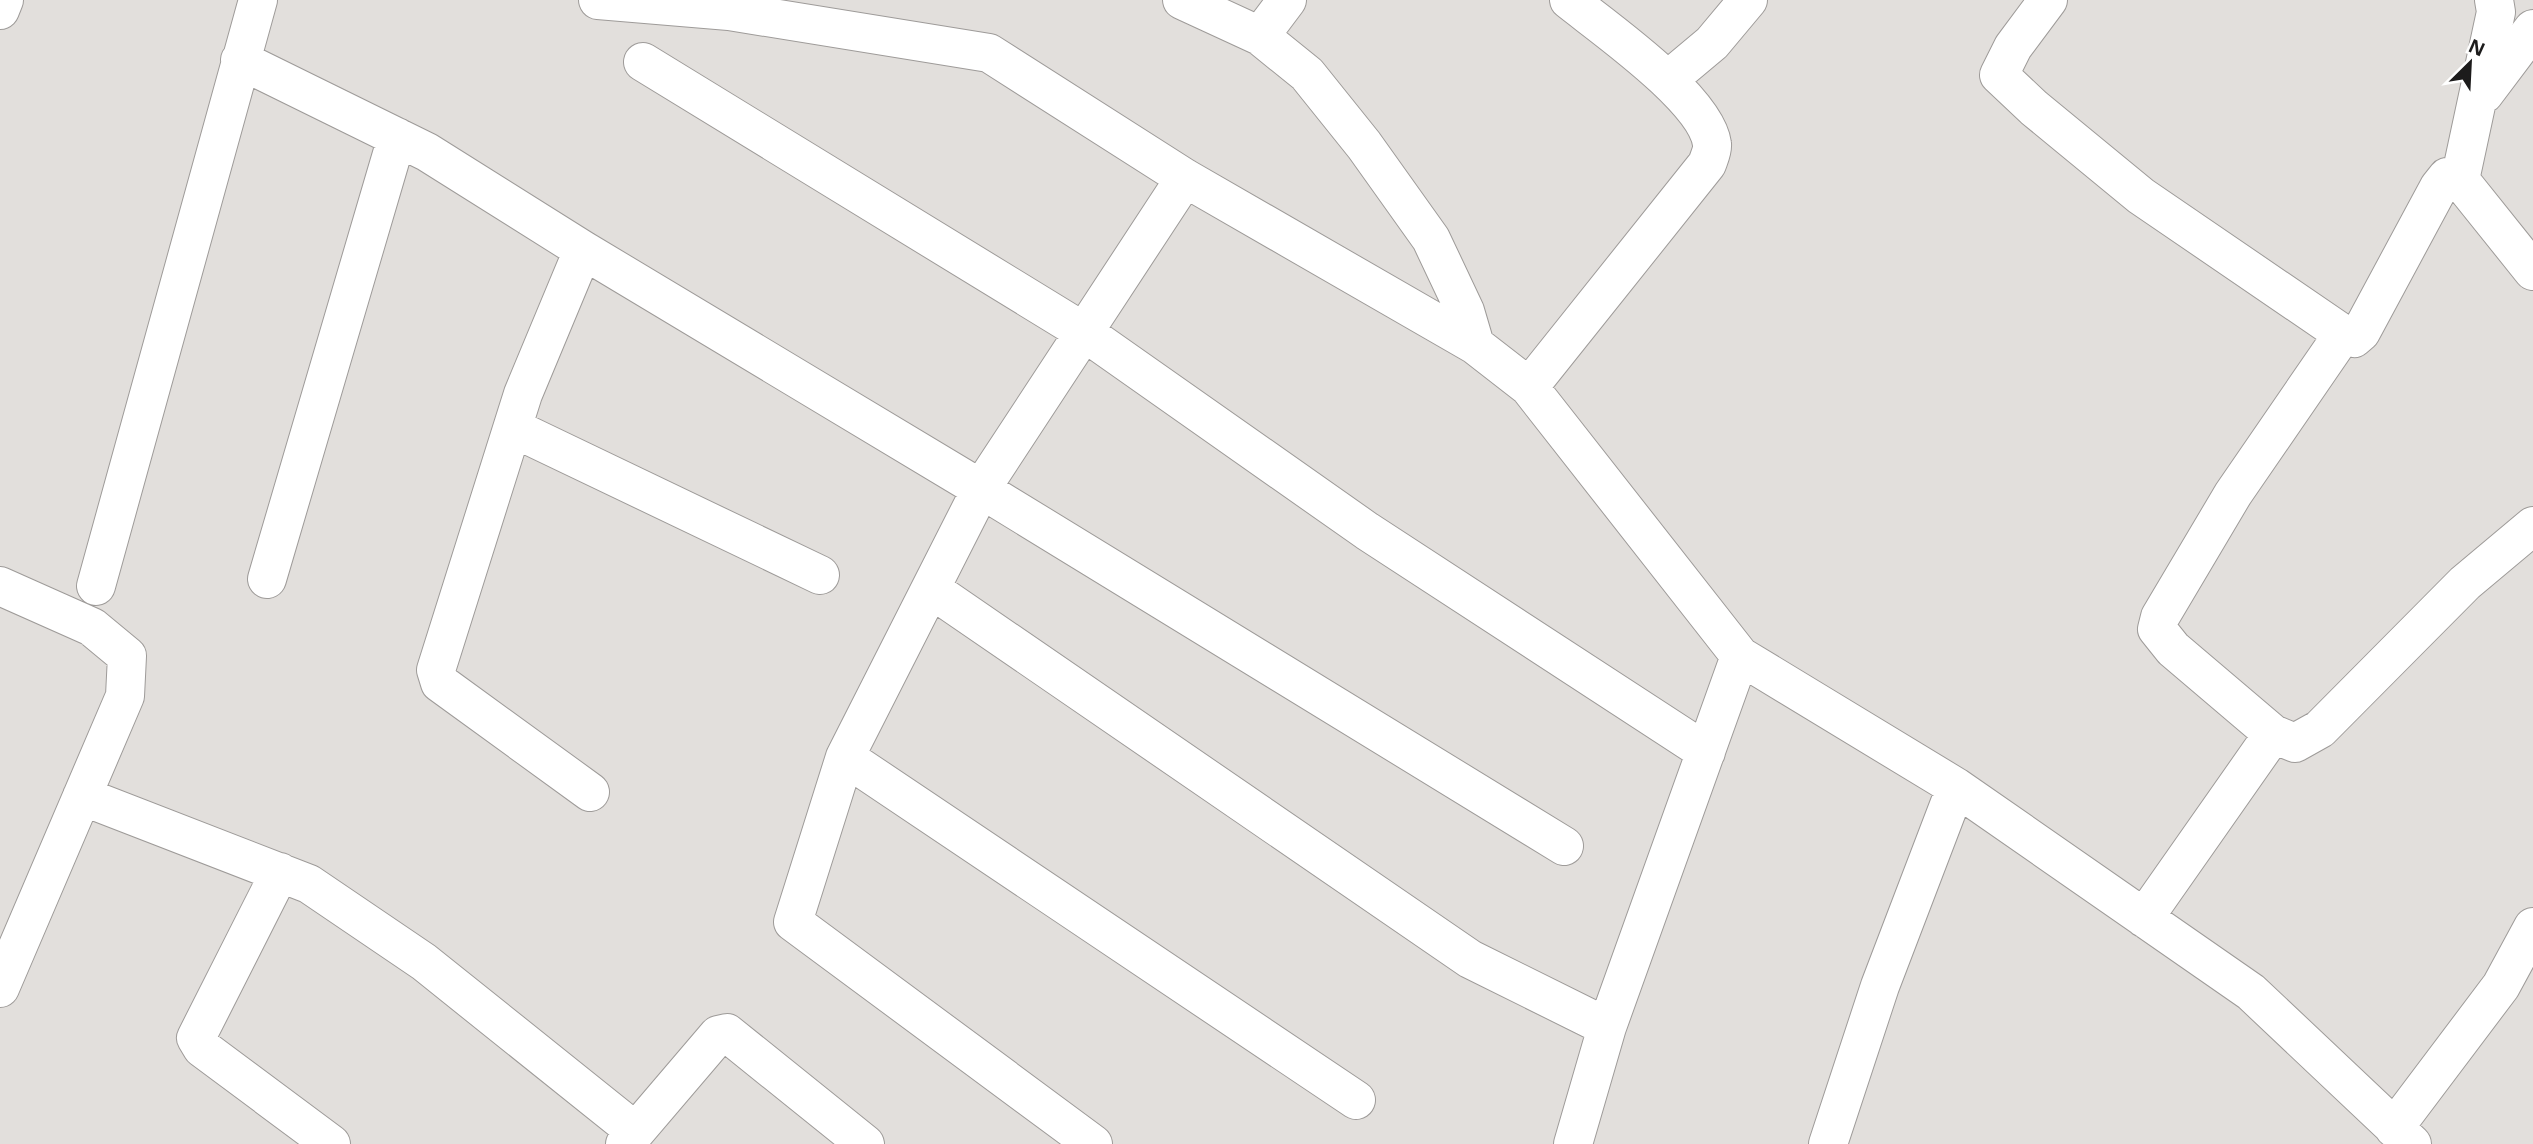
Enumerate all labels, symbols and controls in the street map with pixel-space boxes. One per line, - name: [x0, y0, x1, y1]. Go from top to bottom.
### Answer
- north arrow: [2435, 28, 2505, 98]
- text: N: [2465, 32, 2489, 62]

